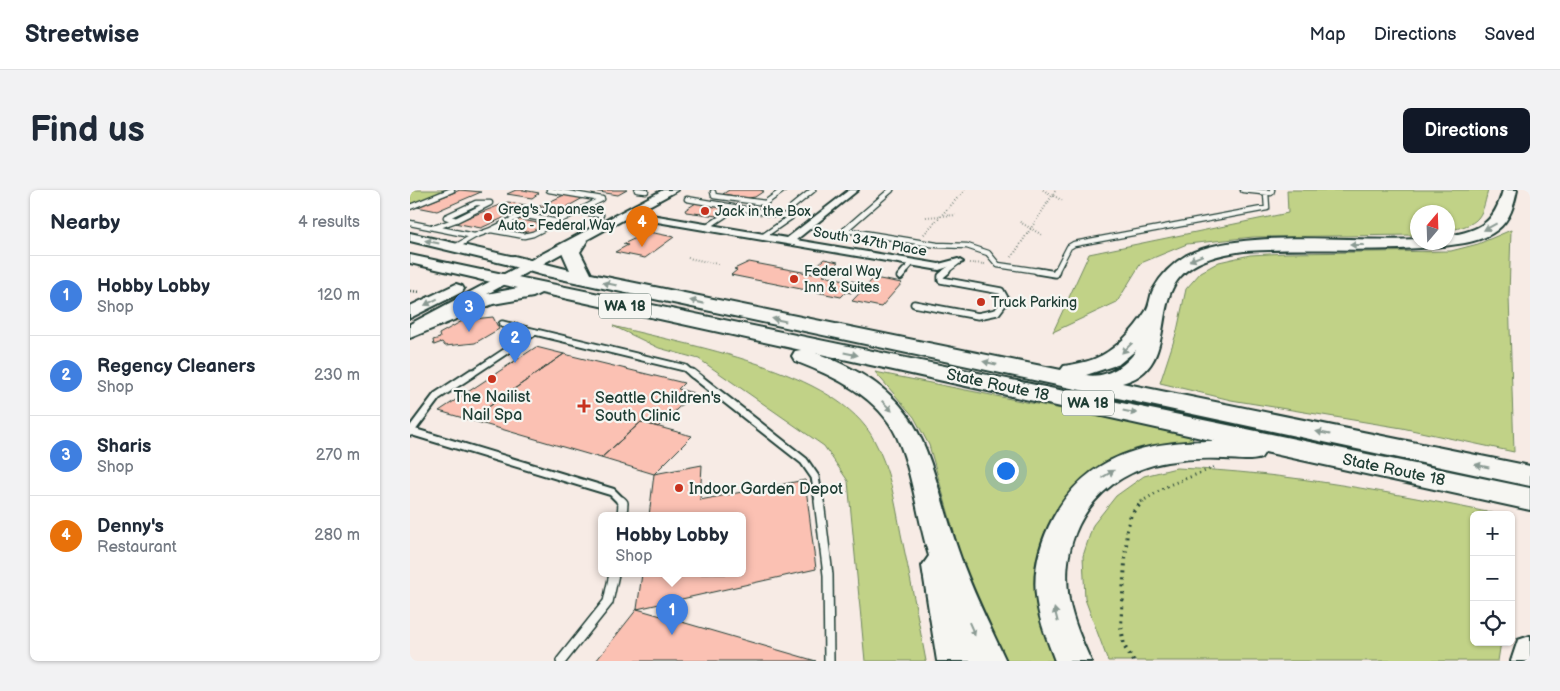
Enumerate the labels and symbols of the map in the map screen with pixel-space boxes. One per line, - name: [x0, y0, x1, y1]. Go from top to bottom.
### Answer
- place label: Greg's Japanese Auto - Federal Way: [498, 201, 616, 234]
- place label: Jack in the Box: [715, 203, 811, 220]
- marker: Jack in the Box: [699, 205, 711, 217]
- north arrow: [1410, 205, 1455, 250]
- pin: 4: [626, 206, 658, 247]
- marker: Greg's Japanese Auto - Federal Way: [482, 211, 494, 223]
- street label: South 347th Place: [812, 223, 928, 260]
- one-way arrow: [1483, 223, 1497, 231]
- one-way arrow: [425, 238, 440, 246]
- one-way arrow: [1349, 241, 1365, 249]
- one-way arrow: [1189, 255, 1203, 263]
- place label: Federal Way Inn & Suites: [804, 263, 882, 296]
- marker: Federal Way Inn & Suites: [788, 273, 800, 285]
- one-way arrow: [602, 279, 618, 287]
- pin: 3: [453, 291, 485, 332]
- road number: WA 18: [599, 294, 651, 318]
- place label: Truck Parking: [991, 294, 1077, 311]
- marker: Truck Parking: [975, 296, 987, 308]
- one-way arrow: [424, 298, 439, 306]
- one-way arrow: [689, 298, 704, 306]
- one-way arrow: [771, 316, 786, 324]
- pin: 2: [499, 322, 531, 363]
- one-way arrow: [1121, 342, 1133, 354]
- one-way arrow: [844, 350, 860, 358]
- one-way arrow: [982, 359, 997, 367]
- street label: State Route 18: [945, 365, 1051, 406]
- marker: The Nailist Nail Spa: [486, 373, 498, 385]
- place label: The Nailist Nail Spa: [454, 388, 530, 425]
- place label: Seattle Children's South Clinic: [595, 389, 721, 426]
- road number: WA 18: [1062, 390, 1114, 416]
- marker: Seattle Children's South Clinic: [577, 399, 591, 413]
- one-way arrow: [881, 400, 893, 412]
- one-way arrow: [1123, 408, 1138, 416]
- one-way arrow: [1316, 429, 1331, 437]
- street label: State Route 18: [1341, 450, 1447, 491]
- your location: [993, 458, 1019, 484]
- one-way arrow: [1475, 462, 1490, 470]
- one-way arrow: [1102, 469, 1115, 478]
- place label: Indoor Garden Depot: [689, 480, 843, 499]
- marker: Indoor Garden Depot: [673, 482, 685, 494]
- pin: 1: [656, 594, 688, 635]
- one-way arrow: [1052, 608, 1060, 623]
- one-way arrow: [968, 622, 976, 636]

